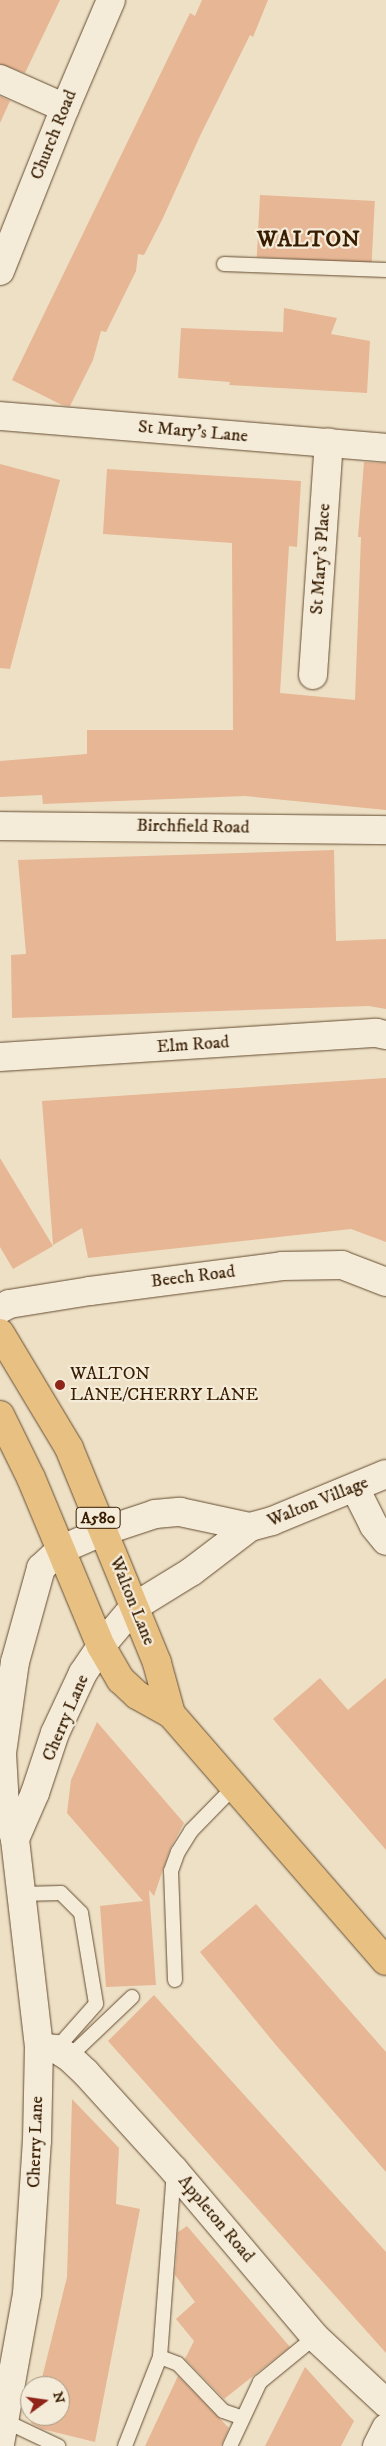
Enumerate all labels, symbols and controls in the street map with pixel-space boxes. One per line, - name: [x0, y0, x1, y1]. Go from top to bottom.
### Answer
- street label: Church Road: [26, 87, 82, 183]
- district label: WALTON: [256, 227, 362, 253]
- street label: St Mary's Lane: [137, 416, 249, 448]
- street label: St Mary's Place: [306, 503, 336, 615]
- street label: Birchfield Road: [136, 815, 250, 839]
- street label: Elm Road: [156, 1032, 230, 1058]
- street label: Beech Road: [150, 1261, 236, 1293]
- place label: WALTON LANE/CHERRY LANE: [70, 1364, 258, 1406]
- marker: WALTON LANE/CHERRY LANE: [54, 1379, 66, 1391]
- street label: Walton Village: [264, 1472, 372, 1532]
- road number: A580: [76, 1505, 120, 1532]
- street label: Walton Lane: [104, 1554, 160, 1648]
- street label: Cherry Lane: [38, 1671, 94, 1765]
- street label: Cherry Lane: [24, 2096, 48, 2188]
- street label: Appleton Road: [173, 2171, 259, 2267]
- north arrow: [20, 2376, 70, 2426]
- text: N: [48, 2390, 69, 2405]

